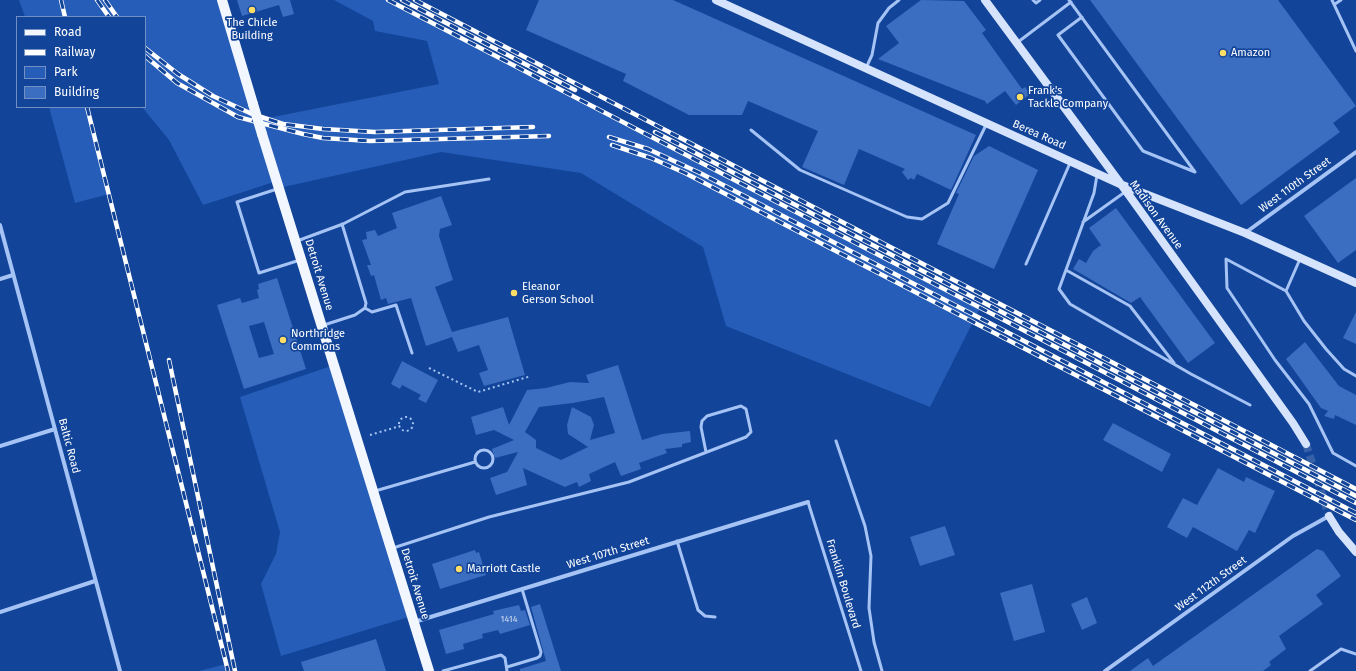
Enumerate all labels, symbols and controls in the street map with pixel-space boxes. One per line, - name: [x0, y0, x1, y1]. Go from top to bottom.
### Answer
- marker: The Chicle Building: [247, 5, 257, 15]
- legend: [16, 16, 146, 108]
- place label: The Chicle Building: [226, 16, 278, 42]
- text: Road: [54, 25, 82, 39]
- text: Railway: [54, 45, 95, 59]
- place label: Amazon: [1231, 46, 1270, 60]
- marker: Amazon: [1218, 48, 1228, 58]
- text: Park: [54, 65, 78, 79]
- place label: Frank's Tackle Company: [1028, 84, 1108, 110]
- text: Building: [54, 85, 99, 99]
- marker: Frank's Tackle Company: [1015, 92, 1025, 102]
- street label: Berea Road: [1010, 117, 1068, 153]
- street label: West 110th Street: [1256, 154, 1334, 216]
- street label: Madison Avenue: [1127, 178, 1185, 252]
- street label: Detroit Avenue: [302, 238, 336, 312]
- place label: Eleanor Gerson School: [522, 280, 594, 306]
- marker: Eleanor Gerson School: [509, 288, 519, 298]
- place label: Northridge Commons: [291, 327, 345, 353]
- marker: Northridge Commons: [278, 335, 288, 345]
- street label: Baltic Road: [55, 417, 83, 475]
- street label: West 107th Street: [565, 534, 651, 572]
- street label: Franklin Boulevard: [823, 538, 863, 630]
- street label: Detroit Avenue: [398, 547, 432, 621]
- street label: West 112th Street: [1173, 554, 1249, 614]
- place label: Marriott Castle: [467, 562, 541, 576]
- marker: Marriott Castle: [454, 564, 464, 574]
- house number: 1414: [501, 614, 517, 624]

